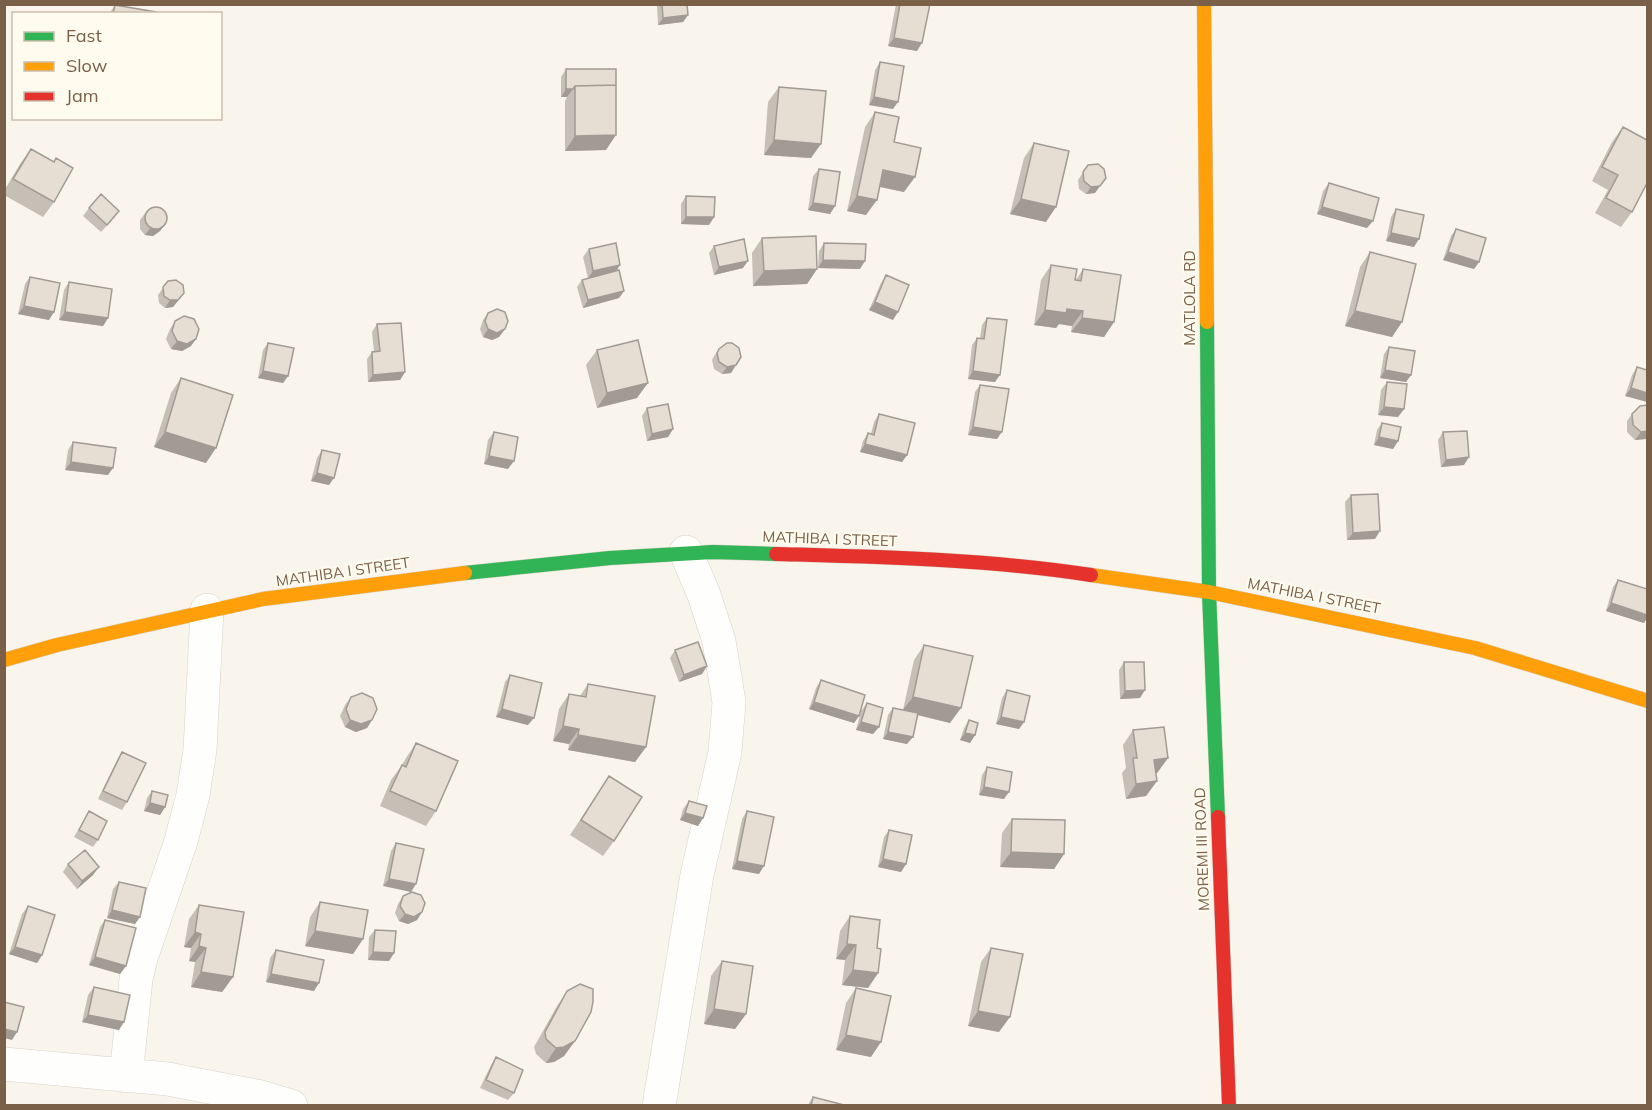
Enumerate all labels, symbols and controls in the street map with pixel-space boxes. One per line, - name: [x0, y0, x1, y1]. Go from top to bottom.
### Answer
- legend: [12, 12, 222, 120]
- text: Fast: [66, 24, 102, 47]
- text: Slow: [66, 54, 108, 77]
- text: Jam: [66, 84, 99, 107]
- street label: MATLOLA RD: [1180, 250, 1199, 346]
- street label: MATHIBA I STREET: [762, 527, 898, 550]
- street label: MATHIBA I STREET: [275, 553, 411, 590]
- street label: MATHIBA I STREET: [1246, 573, 1382, 618]
- street label: MOREMI III ROAD: [1190, 787, 1213, 911]

